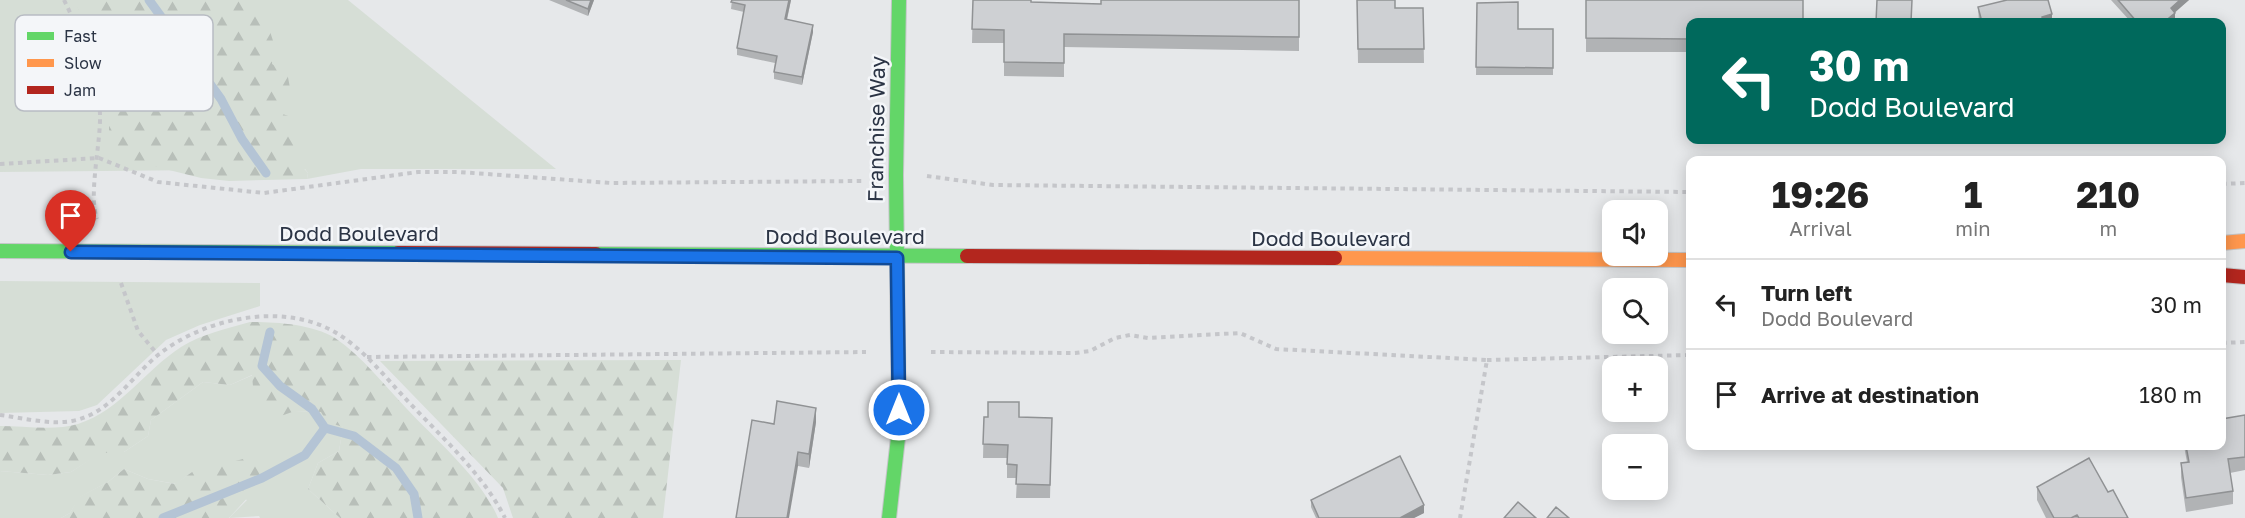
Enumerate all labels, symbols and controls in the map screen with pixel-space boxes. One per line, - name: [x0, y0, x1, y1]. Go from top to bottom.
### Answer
- legend: [15, 15, 213, 111]
- text: Fast: [64, 26, 97, 46]
- text: 30 m: [1809, 40, 1909, 90]
- icon: left: [1710, 42, 1788, 120]
- text: Slow: [64, 53, 102, 73]
- street label: Franchise Way: [862, 55, 890, 202]
- text: Jam: [64, 80, 96, 100]
- text: Dodd Boulevard: [1809, 91, 2015, 123]
- text: 19:26: [1772, 173, 1869, 216]
- text: 1: [1964, 173, 1982, 216]
- text: 210: [2076, 173, 2140, 216]
- pin: [45, 190, 96, 252]
- icon: arrive: [54, 199, 87, 232]
- map controls: [1602, 200, 1668, 500]
- button: sound: [1602, 200, 1668, 266]
- text: Arrival: [1789, 216, 1852, 240]
- text: min: [1955, 216, 1991, 240]
- text: m: [2099, 216, 2117, 240]
- street label: Dodd Boulevard: [279, 220, 439, 246]
- street label: Dodd Boulevard: [765, 223, 925, 249]
- street label: Dodd Boulevard: [1251, 225, 1411, 251]
- button: search: [1602, 278, 1668, 344]
- text: Turn left: [1761, 279, 1852, 306]
- icon: left: [1710, 288, 1743, 321]
- text: 30 m: [2151, 291, 2202, 318]
- text: Dodd Boulevard: [1761, 306, 1913, 330]
- button: +: [1602, 356, 1668, 422]
- position arrow: [867, 378, 931, 442]
- icon: arrive: [1710, 378, 1743, 411]
- text: Arrive at destination: [1761, 381, 1979, 408]
- text: 180 m: [2139, 381, 2202, 408]
- button: −: [1602, 434, 1668, 500]

